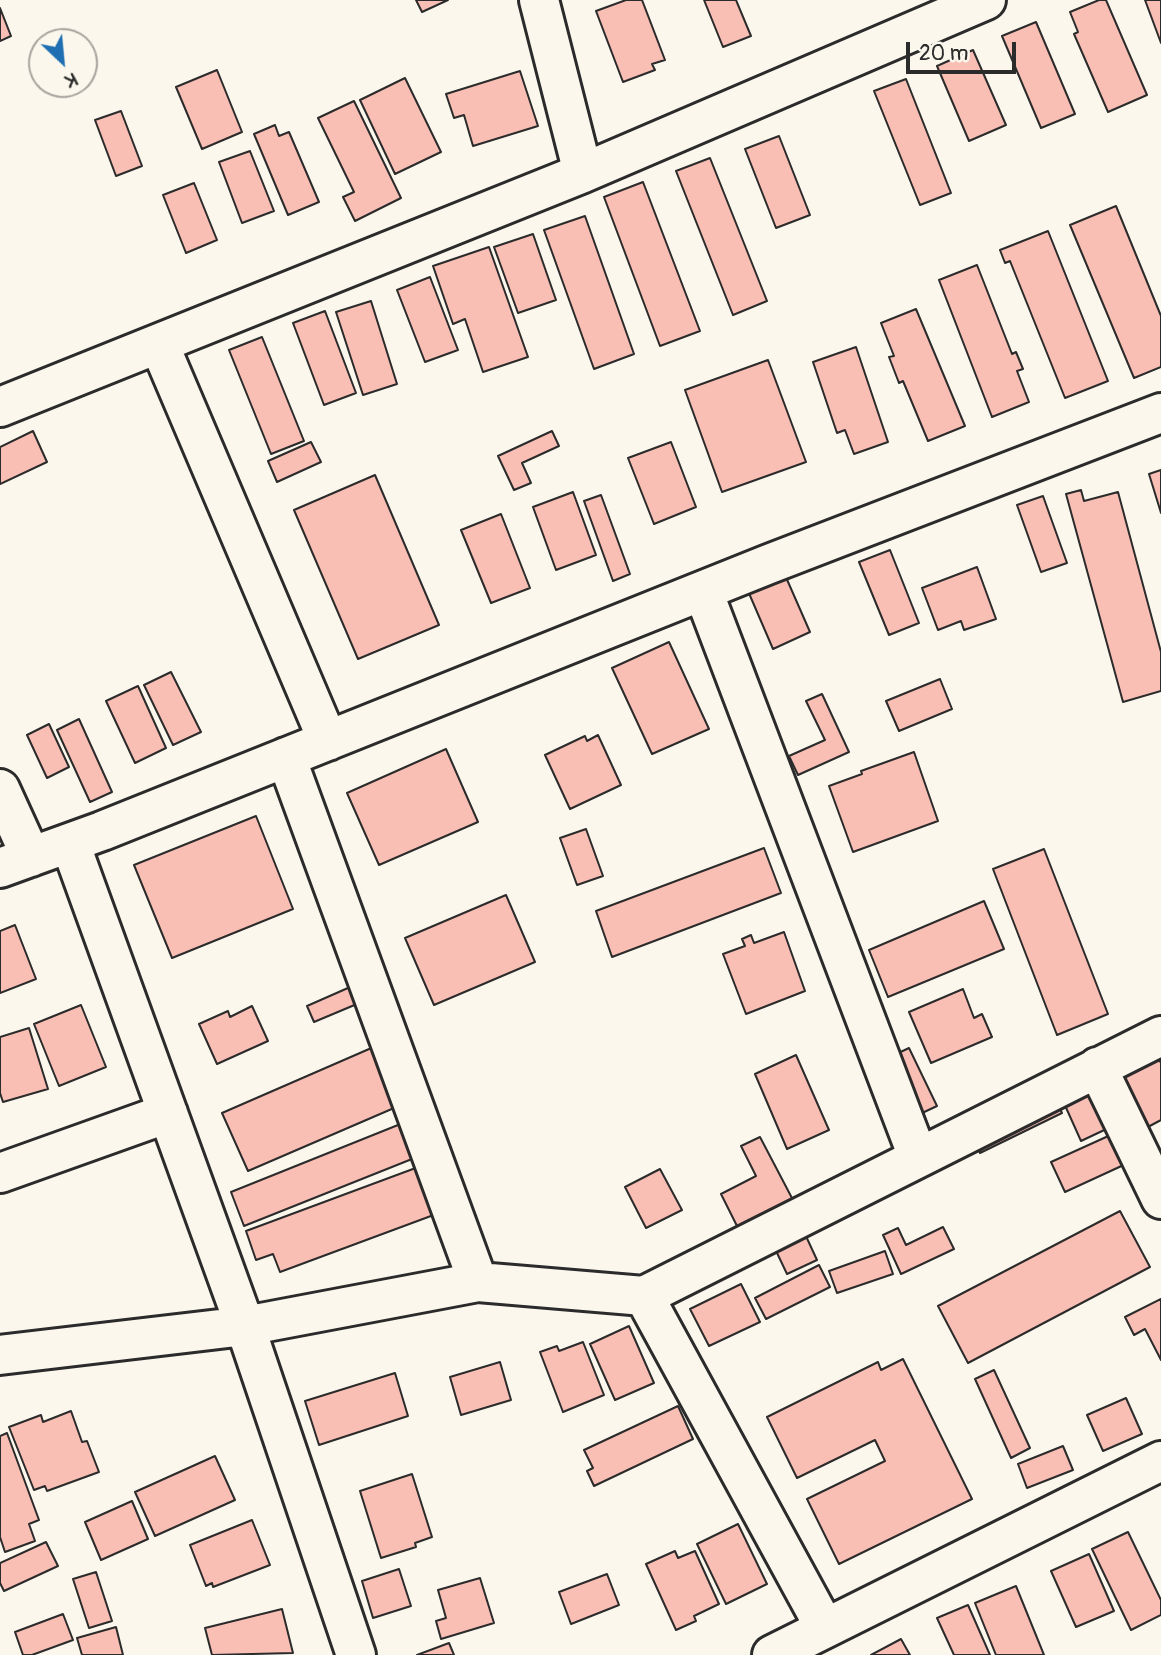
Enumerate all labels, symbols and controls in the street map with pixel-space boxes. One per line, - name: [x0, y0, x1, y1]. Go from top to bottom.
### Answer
- north arrow: [28, 28, 98, 98]
- scale bar: [909, 28, 1019, 72]
- text: 20 m: [919, 40, 968, 67]
- text: K: [61, 67, 82, 93]

